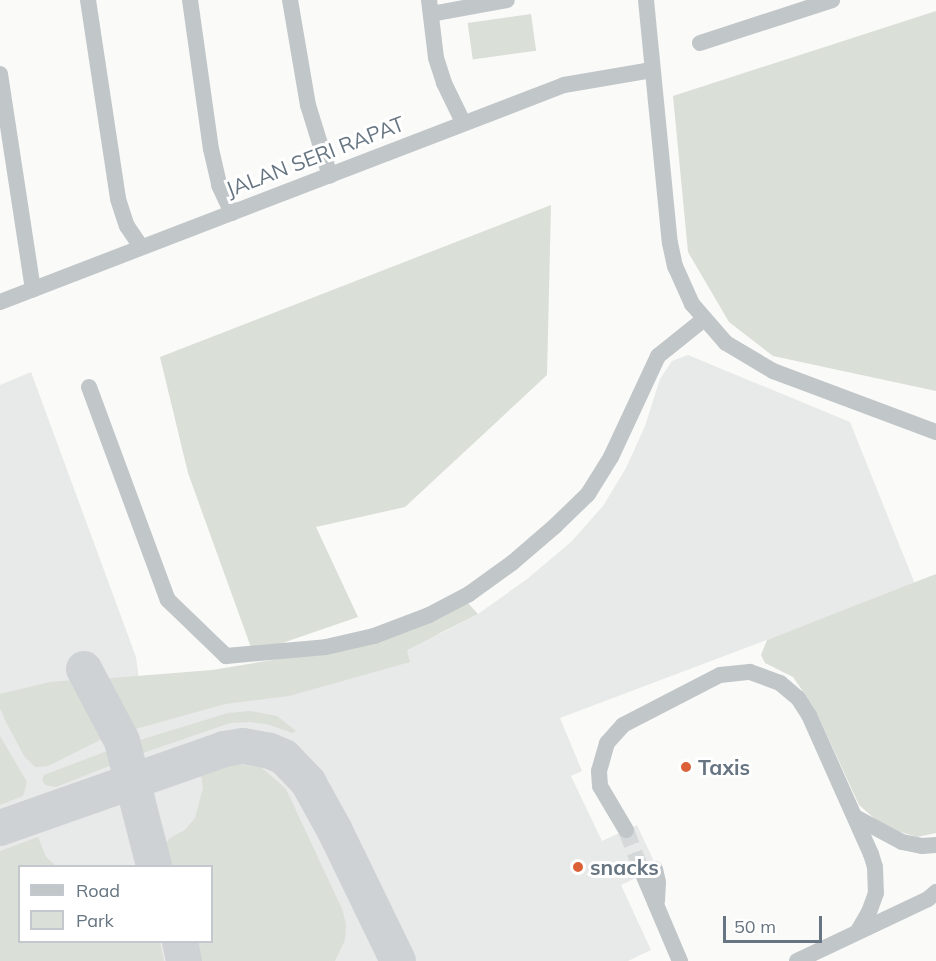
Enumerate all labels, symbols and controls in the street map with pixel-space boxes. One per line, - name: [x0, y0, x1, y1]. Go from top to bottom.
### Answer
- street label: JALAN SERI RAPAT: [222, 110, 408, 202]
- place label: Taxis: [698, 754, 750, 780]
- marker: Taxis: [679, 760, 693, 774]
- place label: snacks: [590, 854, 659, 880]
- marker: snacks: [571, 860, 585, 874]
- legend: [18, 865, 213, 943]
- text: Road: [76, 879, 120, 902]
- scale bar: [726, 904, 825, 942]
- text: Park: [76, 909, 114, 932]
- text: 50 m: [734, 915, 776, 938]

